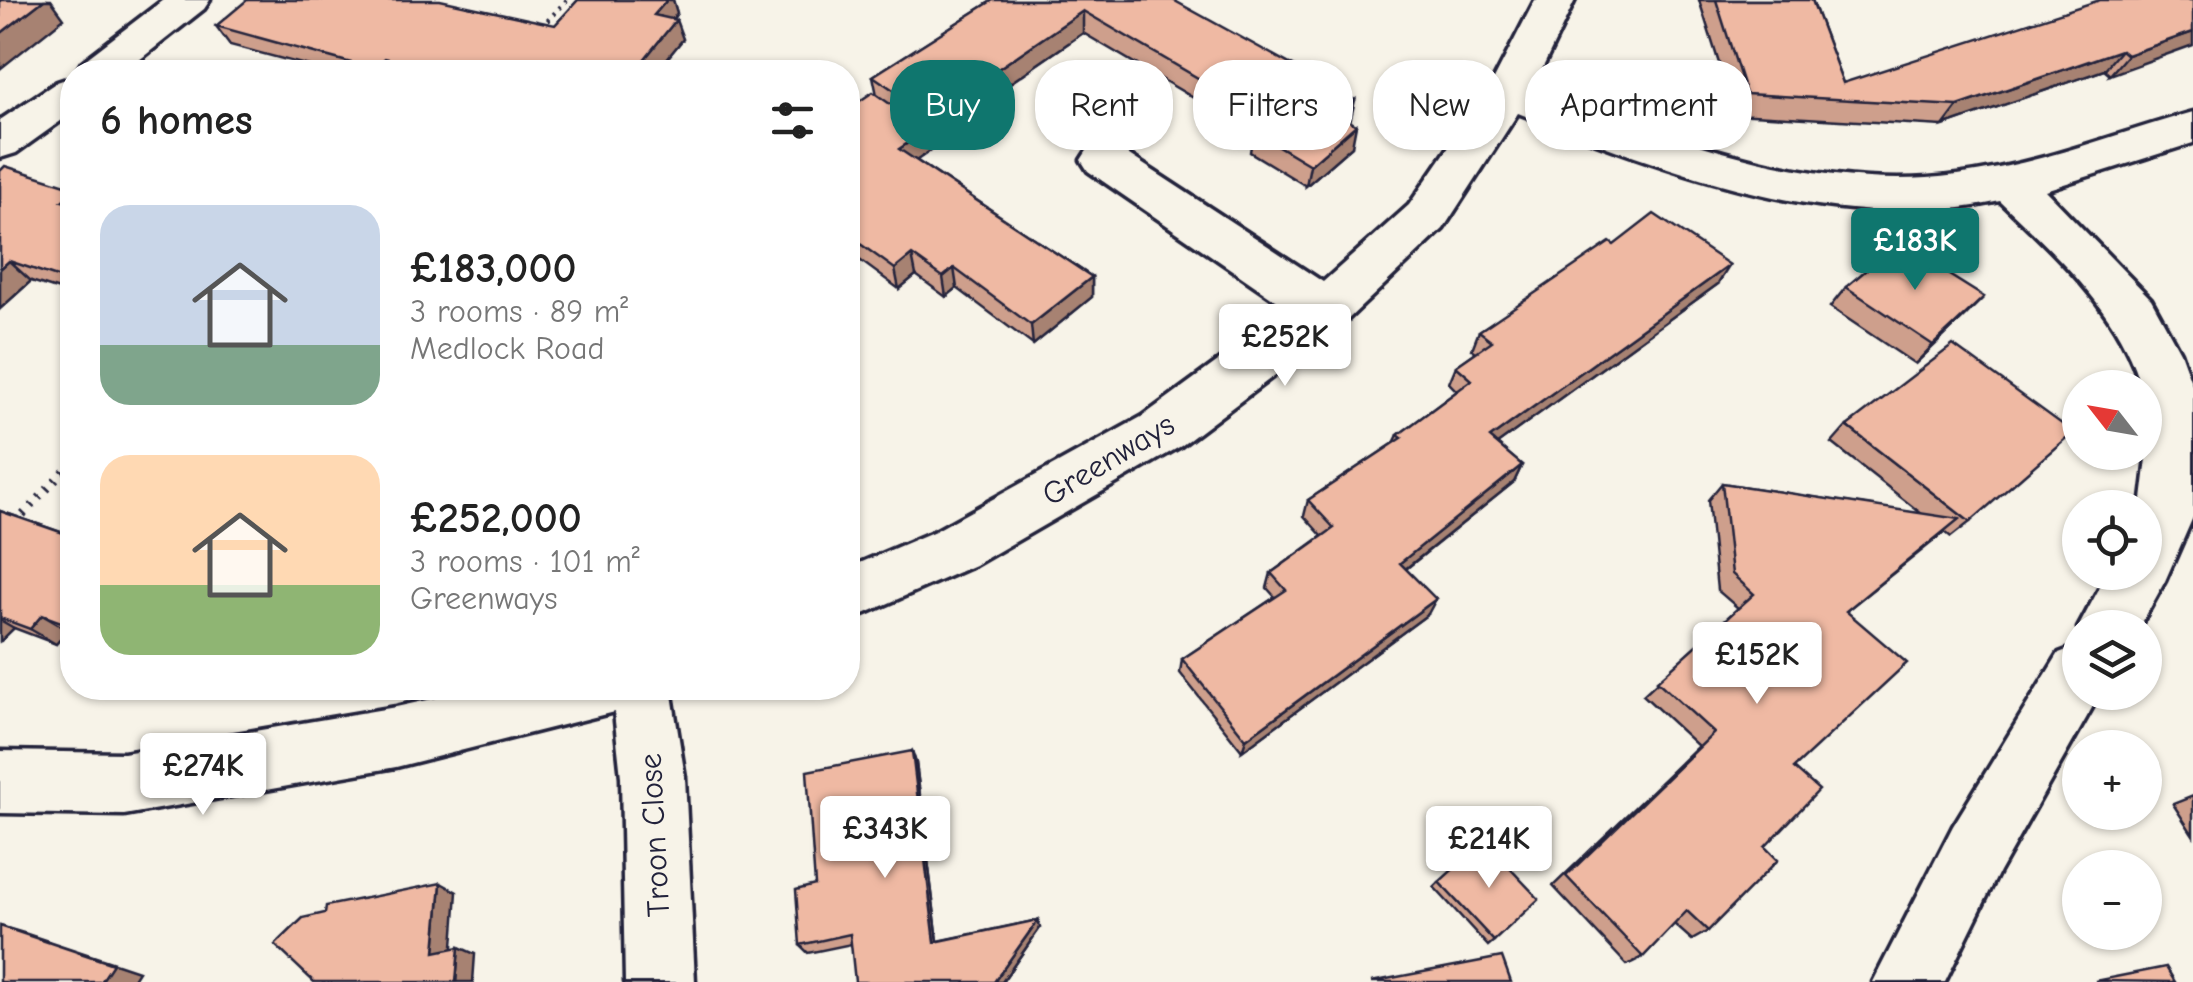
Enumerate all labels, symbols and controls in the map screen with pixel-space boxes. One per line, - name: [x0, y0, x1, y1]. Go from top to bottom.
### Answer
- chip: Buy: [890, 60, 1015, 150]
- chip: Rent: [1035, 60, 1173, 150]
- chip: Filters: [1193, 60, 1353, 150]
- chip: New: [1373, 60, 1505, 150]
- chip: Apartment: [1525, 60, 1752, 150]
- icon: filters: [765, 93, 820, 148]
- text: 6 homes: [100, 96, 253, 145]
- pin: £183K: [1845, 208, 1985, 293]
- text: £183K: [1873, 222, 1957, 259]
- text: £183,000: [410, 244, 576, 293]
- icon: home: [180, 245, 300, 365]
- text: 3 rooms · 89 m²: [410, 293, 628, 330]
- pin: £252K: [1215, 304, 1355, 389]
- text: £252K: [1241, 318, 1329, 355]
- text: Medlock Road: [410, 330, 604, 367]
- north arrow: [2062, 370, 2162, 470]
- map controls: [2062, 370, 2162, 950]
- street label: Greenways: [1036, 406, 1181, 513]
- button: locate: [2062, 490, 2162, 590]
- text: £252,000: [410, 494, 582, 543]
- icon: home: [180, 495, 300, 615]
- text: 3 rooms · 101 m²: [410, 543, 640, 580]
- text: Greenways: [410, 580, 557, 617]
- button: layers: [2062, 610, 2162, 710]
- pin: £152K: [1687, 622, 1827, 707]
- text: £152K: [1715, 636, 1799, 673]
- button: +: [2062, 730, 2162, 830]
- pin: £274K: [133, 733, 273, 818]
- text: £274K: [162, 747, 244, 784]
- street label: Troon Close: [632, 752, 677, 918]
- pin: £343K: [815, 796, 955, 881]
- pin: £214K: [1419, 806, 1559, 891]
- text: £343K: [842, 810, 928, 847]
- text: £214K: [1448, 820, 1530, 857]
- button: −: [2062, 850, 2162, 950]

